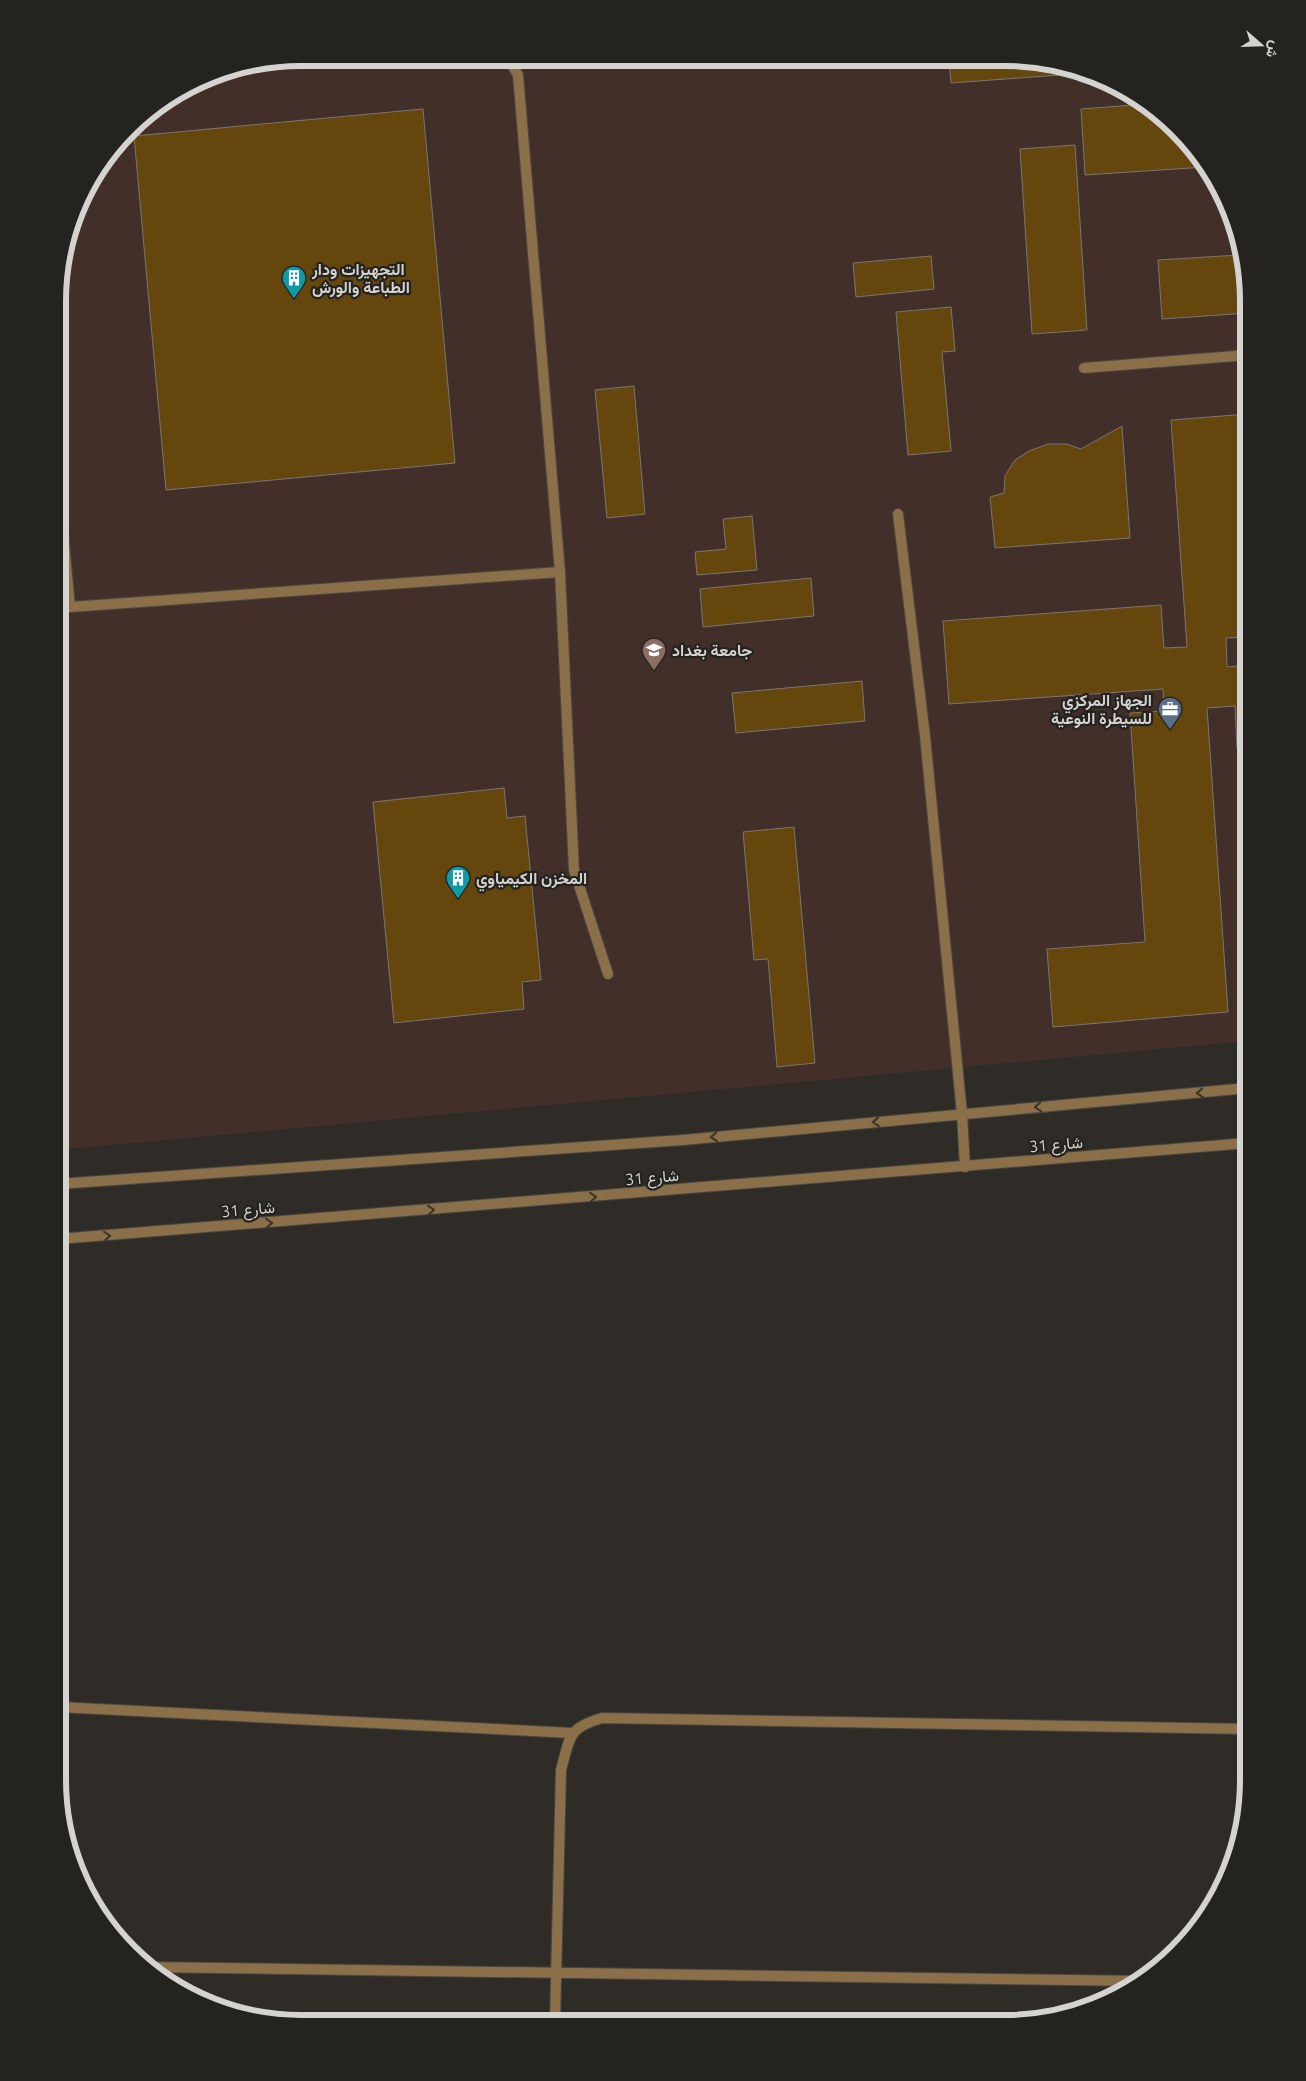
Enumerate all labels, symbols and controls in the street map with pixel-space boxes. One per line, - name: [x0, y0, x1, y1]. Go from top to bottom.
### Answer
- north arrow: [1236, 20, 1286, 70]
- text: ش: [1262, 38, 1284, 60]
- place label: التجهيزات ودار الطباعة والورش: [311, 260, 410, 298]
- building icon: التجهيزات ودار الطباعة والورش: [281, 265, 307, 299]
- school or university icon: جامعة بغداد: [641, 637, 667, 671]
- place label: جامعة بغداد: [672, 641, 752, 660]
- place label: الجهاز المركزي للسيطرة النوعية: [1051, 691, 1152, 729]
- office icon: الجهاز المركزي للسيطرة النوعية: [1157, 696, 1183, 730]
- building icon: المخزن الكيمياوي: [445, 865, 471, 899]
- place label: المخزن الكيمياوي: [476, 869, 587, 892]
- one-way arrow: [1195, 1087, 1203, 1098]
- one-way arrow: [1034, 1102, 1042, 1113]
- one-way arrow: [872, 1116, 880, 1127]
- one-way arrow: [710, 1131, 718, 1142]
- street label: شارع 31: [1028, 1133, 1084, 1158]
- street label: شارع 31: [624, 1166, 680, 1191]
- one-way arrow: [589, 1192, 597, 1203]
- street label: شارع 31: [220, 1198, 276, 1223]
- one-way arrow: [427, 1204, 435, 1215]
- one-way arrow: [265, 1217, 273, 1228]
- one-way arrow: [103, 1230, 111, 1241]

